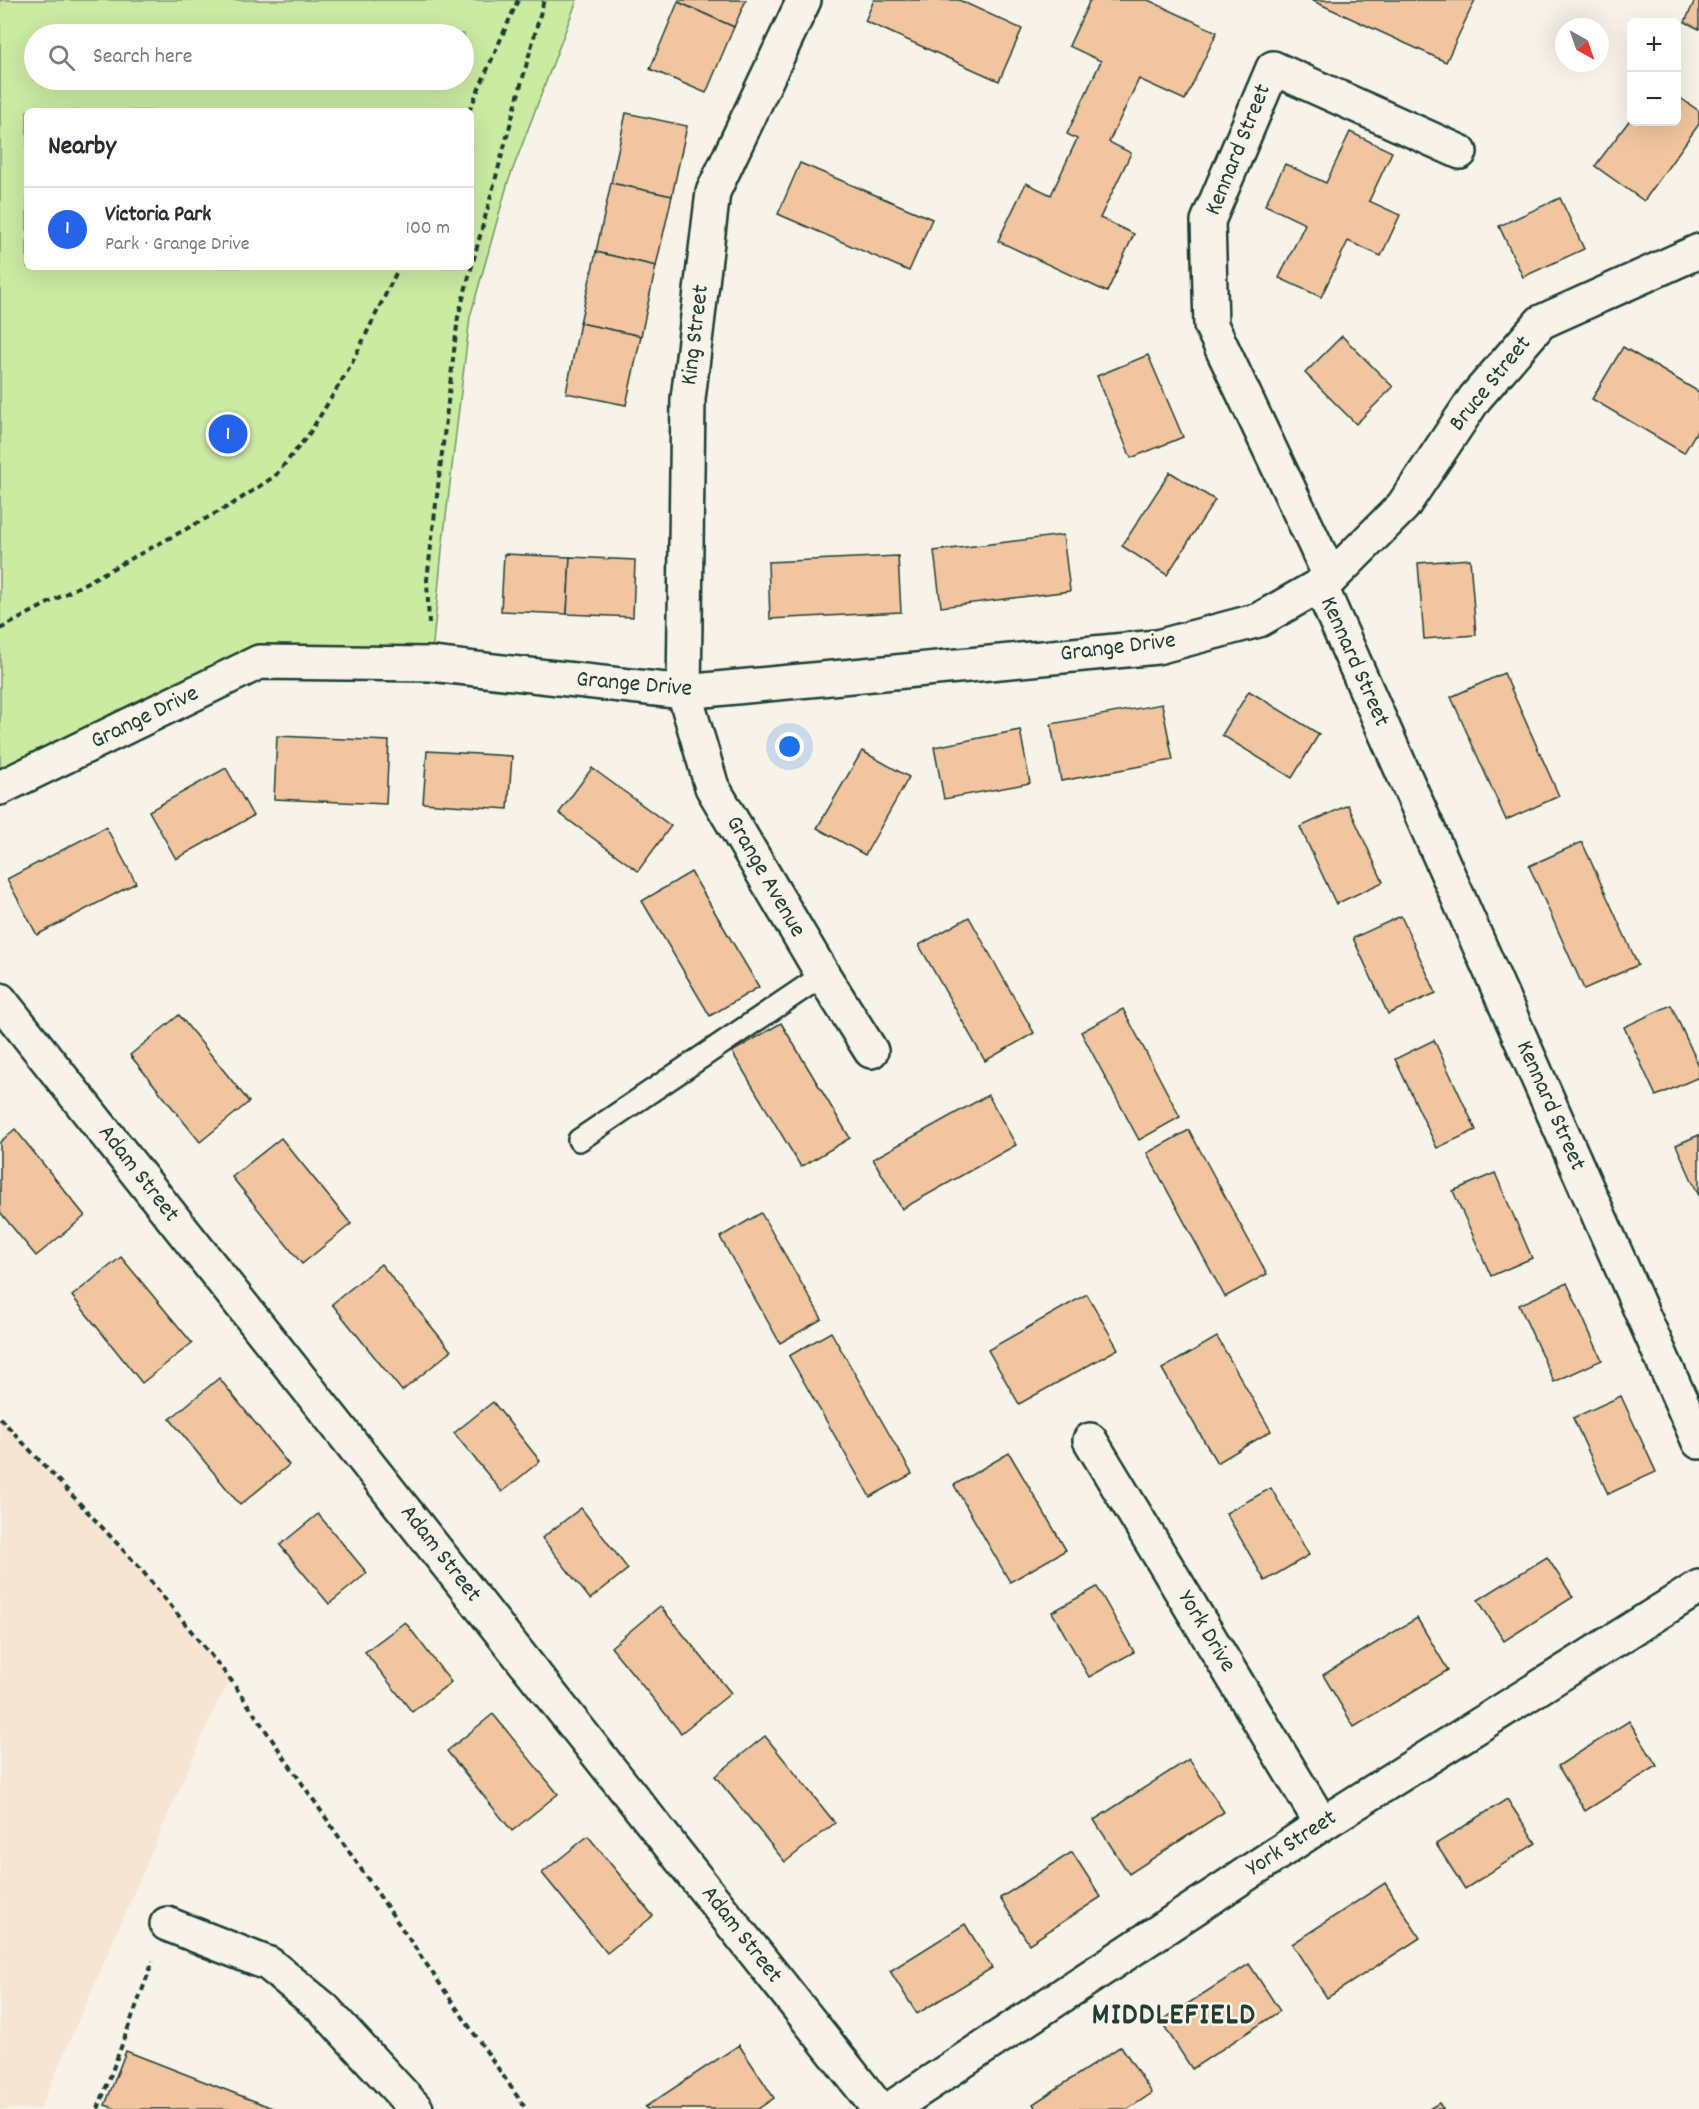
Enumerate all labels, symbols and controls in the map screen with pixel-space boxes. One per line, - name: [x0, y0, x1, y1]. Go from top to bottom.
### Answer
- north arrow: [1555, 18, 1609, 72]
- map controls: [1627, 18, 1681, 126]
- button: +: [1627, 18, 1681, 72]
- search box: [24, 24, 474, 90]
- icon: search: [45, 41, 78, 74]
- text: Search here: [93, 42, 192, 73]
- button: −: [1627, 72, 1681, 126]
- street label: Kennard Street: [1197, 79, 1281, 221]
- text: Nearby: [48, 129, 116, 166]
- text: Victoria Park: [105, 200, 211, 231]
- text: 1: [65, 215, 70, 243]
- text: 100 m: [406, 215, 450, 243]
- text: Park · Grange Drive: [105, 231, 250, 259]
- street label: King Street: [673, 283, 719, 387]
- street label: Bruce Street: [1442, 329, 1540, 439]
- pin: 1: [208, 412, 248, 456]
- street label: Kennard Street: [1310, 592, 1398, 733]
- street label: Grange Drive: [1058, 624, 1178, 672]
- street label: Grange Drive: [575, 663, 693, 707]
- street label: Grange Drive: [85, 677, 205, 759]
- your location: [775, 732, 804, 761]
- street label: Grange Avenue: [716, 810, 814, 944]
- street label: Kennard Street: [1506, 1036, 1594, 1177]
- street label: Adam Street: [89, 1118, 187, 1230]
- street label: Adam Street: [391, 1498, 489, 1610]
- street label: York Drive: [1168, 1585, 1244, 1679]
- street label: York Street: [1240, 1802, 1344, 1886]
- street label: Adam Street: [692, 1879, 790, 1991]
- district label: MIDDLEFIELD: [1092, 1996, 1256, 2039]

